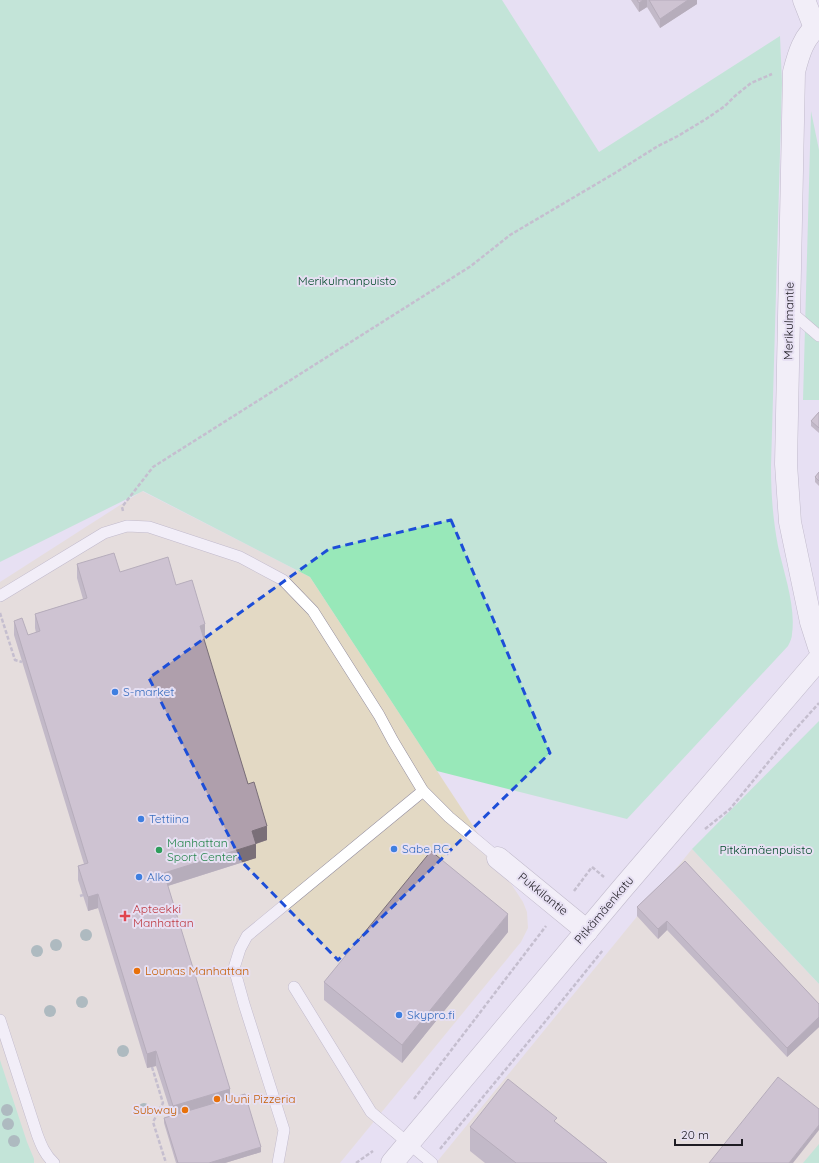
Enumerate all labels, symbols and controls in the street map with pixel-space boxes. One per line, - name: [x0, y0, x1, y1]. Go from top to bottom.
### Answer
- park label: Merikulmanpuisto: [298, 273, 396, 288]
- street label: Merikulmantie: [780, 281, 797, 360]
- place label: S-market: [123, 684, 174, 699]
- marker: S-market: [110, 687, 120, 697]
- place label: Tettiina: [149, 811, 189, 826]
- marker: Tettiina: [136, 814, 146, 824]
- place label: Manhattan Sport Center: [167, 835, 238, 864]
- place label: Sabe RC: [402, 841, 449, 856]
- park label: Pitkämäenpuisto: [720, 842, 812, 857]
- marker: Sabe RC: [389, 844, 399, 854]
- marker: Manhattan Sport Center: [154, 845, 164, 855]
- place label: Alko: [147, 869, 171, 884]
- street label: Pukkilantie: [515, 869, 571, 918]
- marker: Alko: [134, 872, 144, 882]
- street label: Pitkämäenkatu: [571, 873, 636, 947]
- place label: Apteekki Manhattan: [133, 901, 194, 930]
- marker: Apteekki Manhattan: [120, 911, 130, 921]
- place label: Lounas Manhattan: [145, 963, 249, 978]
- marker: Lounas Manhattan: [132, 966, 142, 976]
- place label: Skypro.fi: [407, 1007, 455, 1022]
- marker: Skypro.fi: [394, 1010, 404, 1020]
- place label: Uuni Pizzeria: [225, 1091, 296, 1106]
- marker: Uuni Pizzeria: [212, 1094, 222, 1104]
- place label: Subway: [133, 1102, 177, 1117]
- marker: Subway: [180, 1105, 190, 1115]
- scale bar: [675, 1121, 742, 1147]
- text: 20 m: [681, 1127, 709, 1142]

